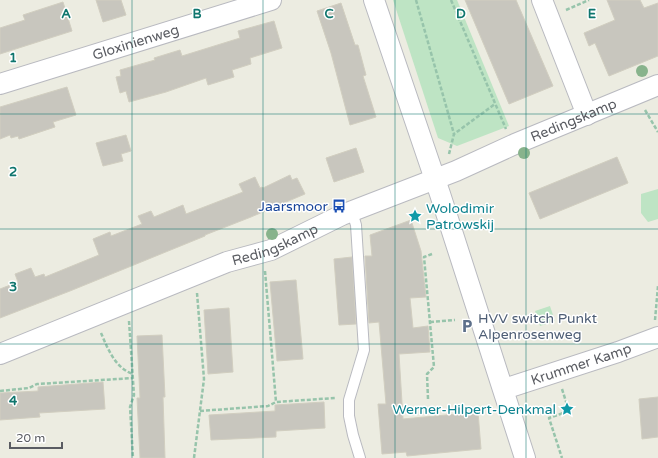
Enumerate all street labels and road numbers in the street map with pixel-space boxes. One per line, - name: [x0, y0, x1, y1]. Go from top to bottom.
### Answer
- street label: Gloxinienweg: [90, 21, 181, 63]
- street label: Redingskamp: [528, 95, 619, 145]
- street label: Redingskamp: [230, 220, 321, 269]
- street label: Krummer Kamp: [529, 339, 634, 388]

